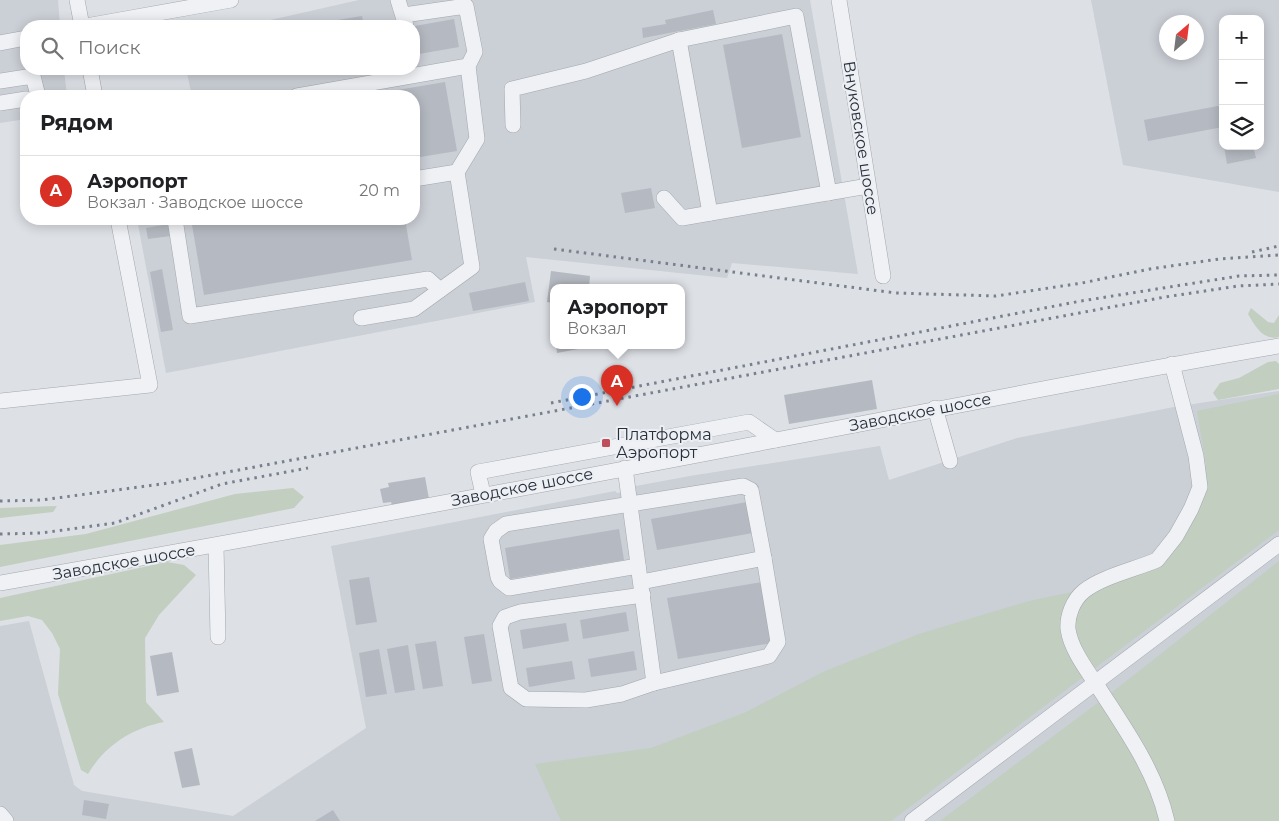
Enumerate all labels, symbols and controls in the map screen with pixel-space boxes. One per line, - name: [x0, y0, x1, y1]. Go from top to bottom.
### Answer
- north arrow: [1159, 15, 1204, 60]
- map controls: [1219, 15, 1264, 150]
- button: +: [1219, 15, 1264, 60]
- search box: [20, 20, 420, 75]
- icon: search: [38, 34, 66, 62]
- text: Поиск: [78, 36, 141, 59]
- street label: Внуковское шоссе: [839, 60, 883, 216]
- button: −: [1219, 60, 1264, 105]
- button: layers: [1219, 105, 1264, 150]
- text: Рядом: [40, 110, 113, 135]
- text: Аэропорт: [87, 170, 187, 193]
- text: A: [50, 181, 62, 200]
- text: 20 m: [359, 181, 400, 200]
- text: Вокзал · Заводское шоссе: [87, 193, 303, 212]
- popup: [550, 284, 685, 349]
- text: Аэропорт: [567, 296, 668, 319]
- text: Вокзал: [567, 319, 627, 338]
- pin: A: [601, 365, 633, 406]
- your location: [569, 384, 595, 410]
- street label: Заводское шоссе: [847, 389, 993, 435]
- place label: Платформа Аэропорт: [616, 425, 712, 462]
- marker: Платформа Аэропорт: [600, 437, 612, 449]
- street label: Заводское шоссе: [449, 464, 595, 510]
- street label: Заводское шоссе: [51, 540, 197, 584]

